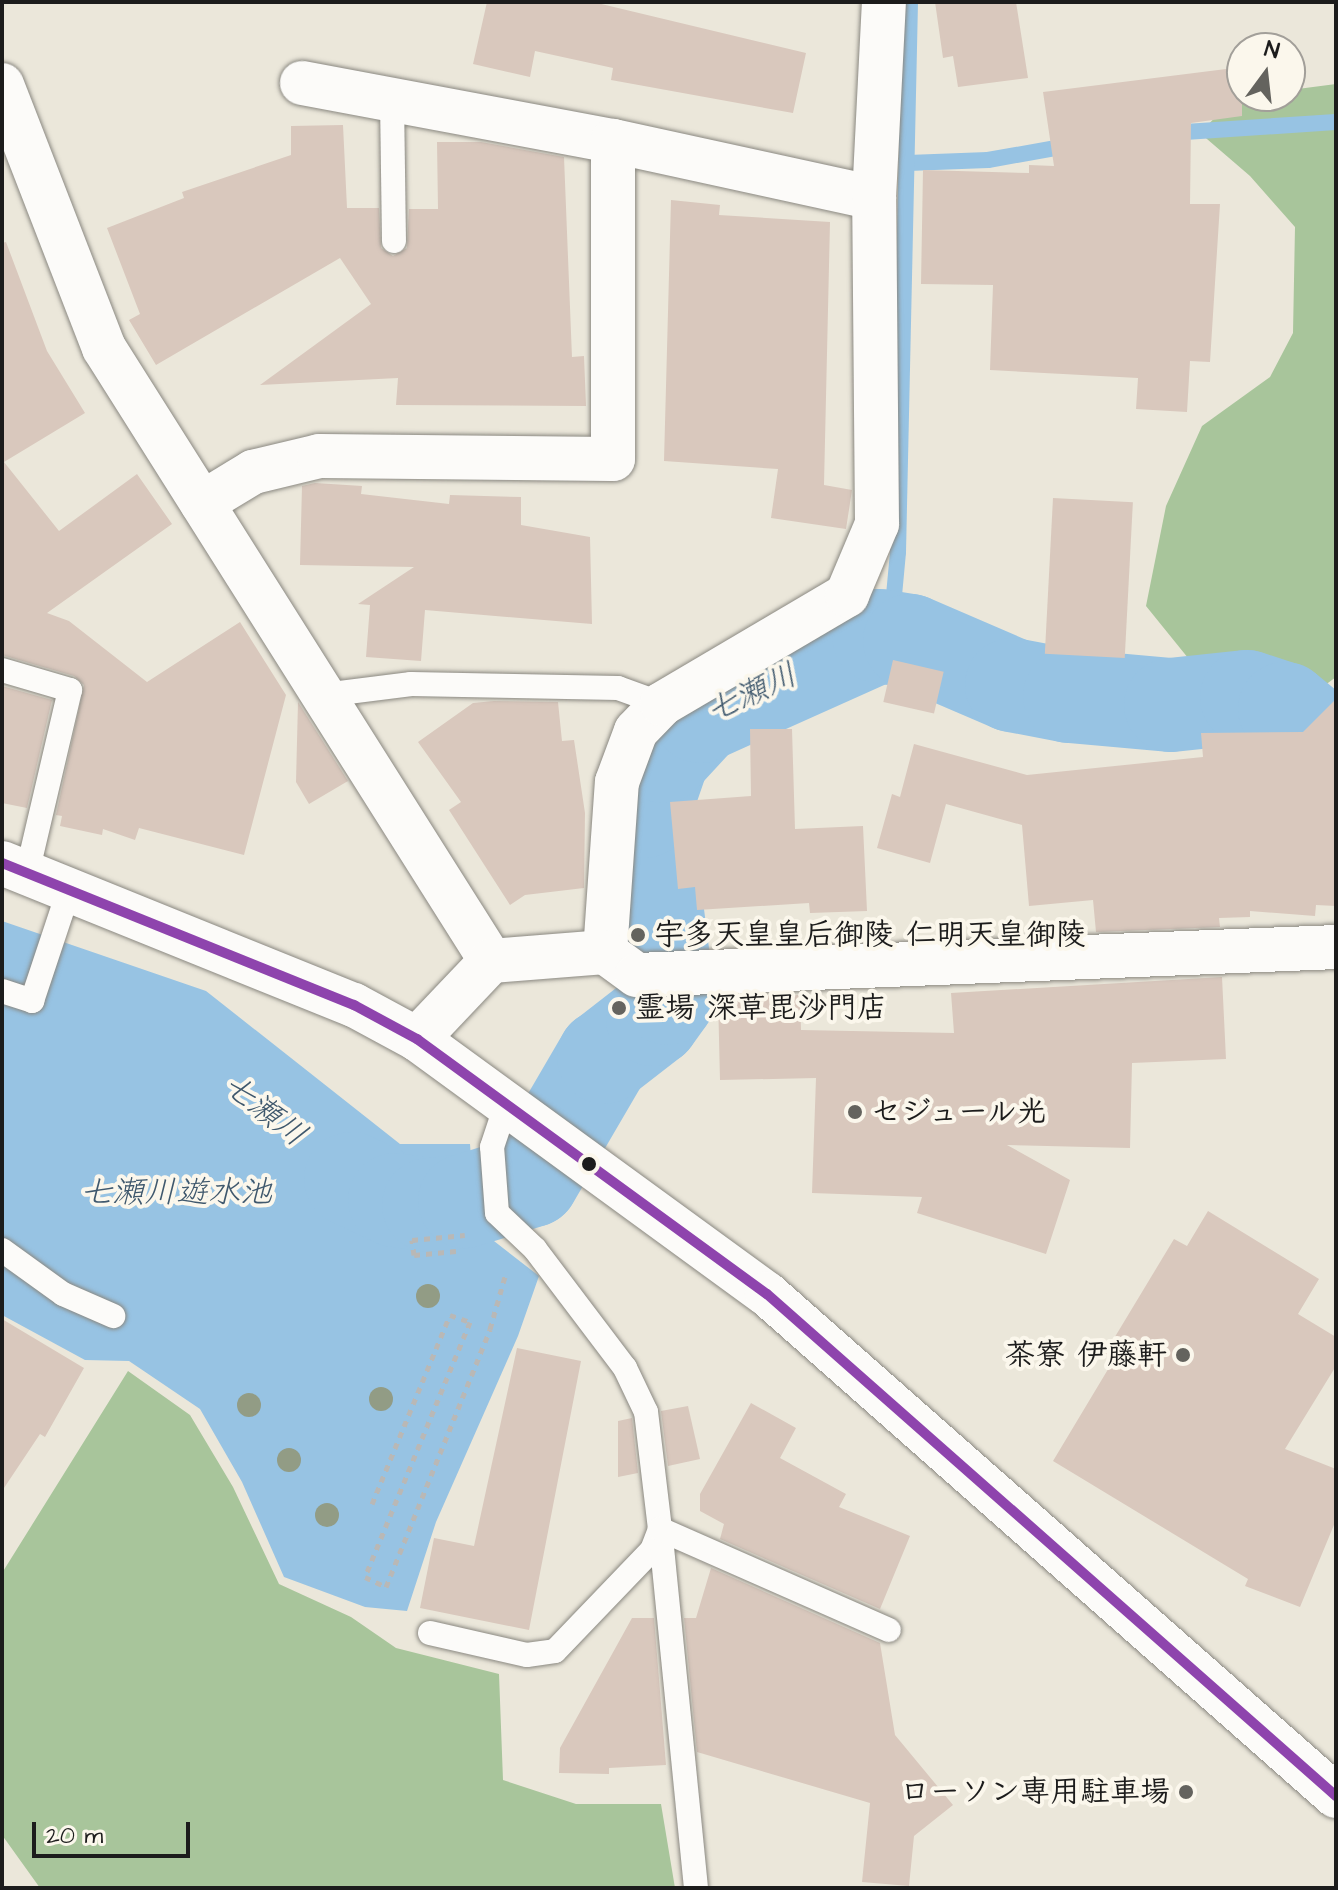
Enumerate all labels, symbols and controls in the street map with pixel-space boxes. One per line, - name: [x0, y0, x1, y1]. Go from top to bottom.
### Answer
- north arrow: [1226, 32, 1306, 112]
- text: N: [1261, 34, 1282, 67]
- water label: 七瀬川: [700, 656, 804, 732]
- place label: 宇多天皇皇后御陵 仁明天皇御陵: [654, 917, 1086, 953]
- marker: 宇多天皇皇后御陵 仁明天皇御陵: [629, 926, 647, 944]
- place label: 霊場 深草毘沙門店: [635, 990, 887, 1026]
- marker: 霊場 深草毘沙門店: [610, 999, 628, 1017]
- water label: 七瀬川: [214, 1066, 314, 1156]
- place label: セジュール光: [871, 1094, 1050, 1130]
- marker: セジュール光: [846, 1103, 864, 1121]
- unlabelled marker: [581, 1156, 597, 1172]
- water label: 七瀬川遊水池: [80, 1174, 272, 1212]
- place label: 茶寮 伊藤軒: [1005, 1337, 1167, 1373]
- marker: 茶寮 伊藤軒: [1174, 1346, 1192, 1364]
- place label: ローソン専用駐車場: [900, 1774, 1170, 1810]
- marker: ローソン専用駐車場: [1177, 1783, 1195, 1801]
- scale bar: [36, 1806, 194, 1856]
- text: 20 m: [46, 1819, 103, 1853]

